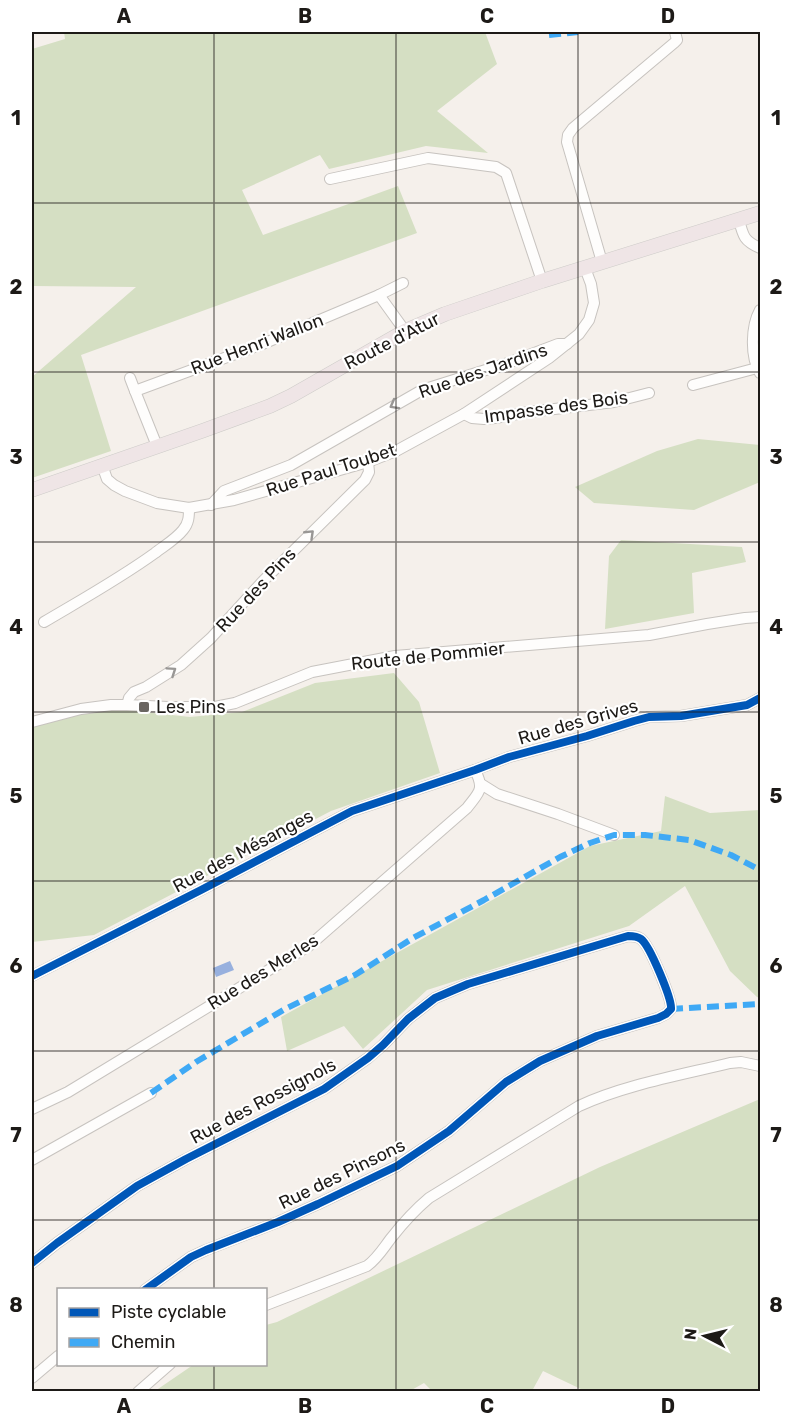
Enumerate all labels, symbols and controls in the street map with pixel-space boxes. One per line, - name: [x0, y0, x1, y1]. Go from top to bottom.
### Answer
- text: A: [117, 4, 132, 28]
- text: B: [298, 4, 312, 28]
- text: C: [480, 4, 494, 28]
- text: D: [661, 4, 675, 28]
- text: 1: [11, 106, 21, 130]
- text: 1: [771, 106, 781, 130]
- text: 2: [10, 275, 23, 299]
- text: 2: [770, 275, 783, 299]
- street label: Route d'Atur: [341, 308, 444, 374]
- street label: Rue Henri Wallon: [188, 309, 326, 379]
- street label: Rue des Jardins: [416, 339, 550, 403]
- street label: Impasse des Bois: [483, 386, 629, 428]
- one-way arrow: [390, 398, 401, 409]
- street label: Rue Paul Toubet: [263, 439, 399, 501]
- text: 3: [9, 445, 23, 469]
- text: 3: [769, 445, 783, 469]
- one-way arrow: [303, 530, 314, 541]
- street label: Rue des Pins: [211, 543, 301, 637]
- text: 4: [9, 615, 23, 639]
- text: 4: [769, 615, 783, 639]
- street label: Route de Pommier: [350, 637, 506, 675]
- one-way arrow: [165, 667, 176, 678]
- street label: Rue des Grives: [515, 694, 641, 750]
- place label: Les Pins: [156, 696, 226, 718]
- marker: Les Pins: [137, 700, 151, 714]
- text: 5: [10, 784, 23, 808]
- text: 5: [770, 784, 783, 808]
- street label: Rue des Mésanges: [169, 805, 317, 897]
- street label: Rue des Merles: [204, 929, 322, 1015]
- text: 6: [9, 954, 23, 978]
- text: 6: [769, 954, 783, 978]
- street label: Rue des Rossignols: [186, 1053, 340, 1149]
- text: 7: [10, 1123, 22, 1147]
- text: 7: [770, 1123, 782, 1147]
- street label: Rue des Pinsons: [275, 1134, 409, 1214]
- legend: [57, 1288, 267, 1366]
- text: 8: [9, 1293, 23, 1317]
- text: 8: [769, 1293, 783, 1317]
- text: Piste cyclable: [111, 1301, 226, 1323]
- north arrow: [675, 1306, 735, 1366]
- text: N: [680, 1327, 701, 1341]
- text: Chemin: [111, 1331, 175, 1353]
- text: A: [117, 1394, 132, 1418]
- text: B: [298, 1394, 312, 1418]
- text: C: [480, 1394, 494, 1418]
- text: D: [661, 1394, 675, 1418]

